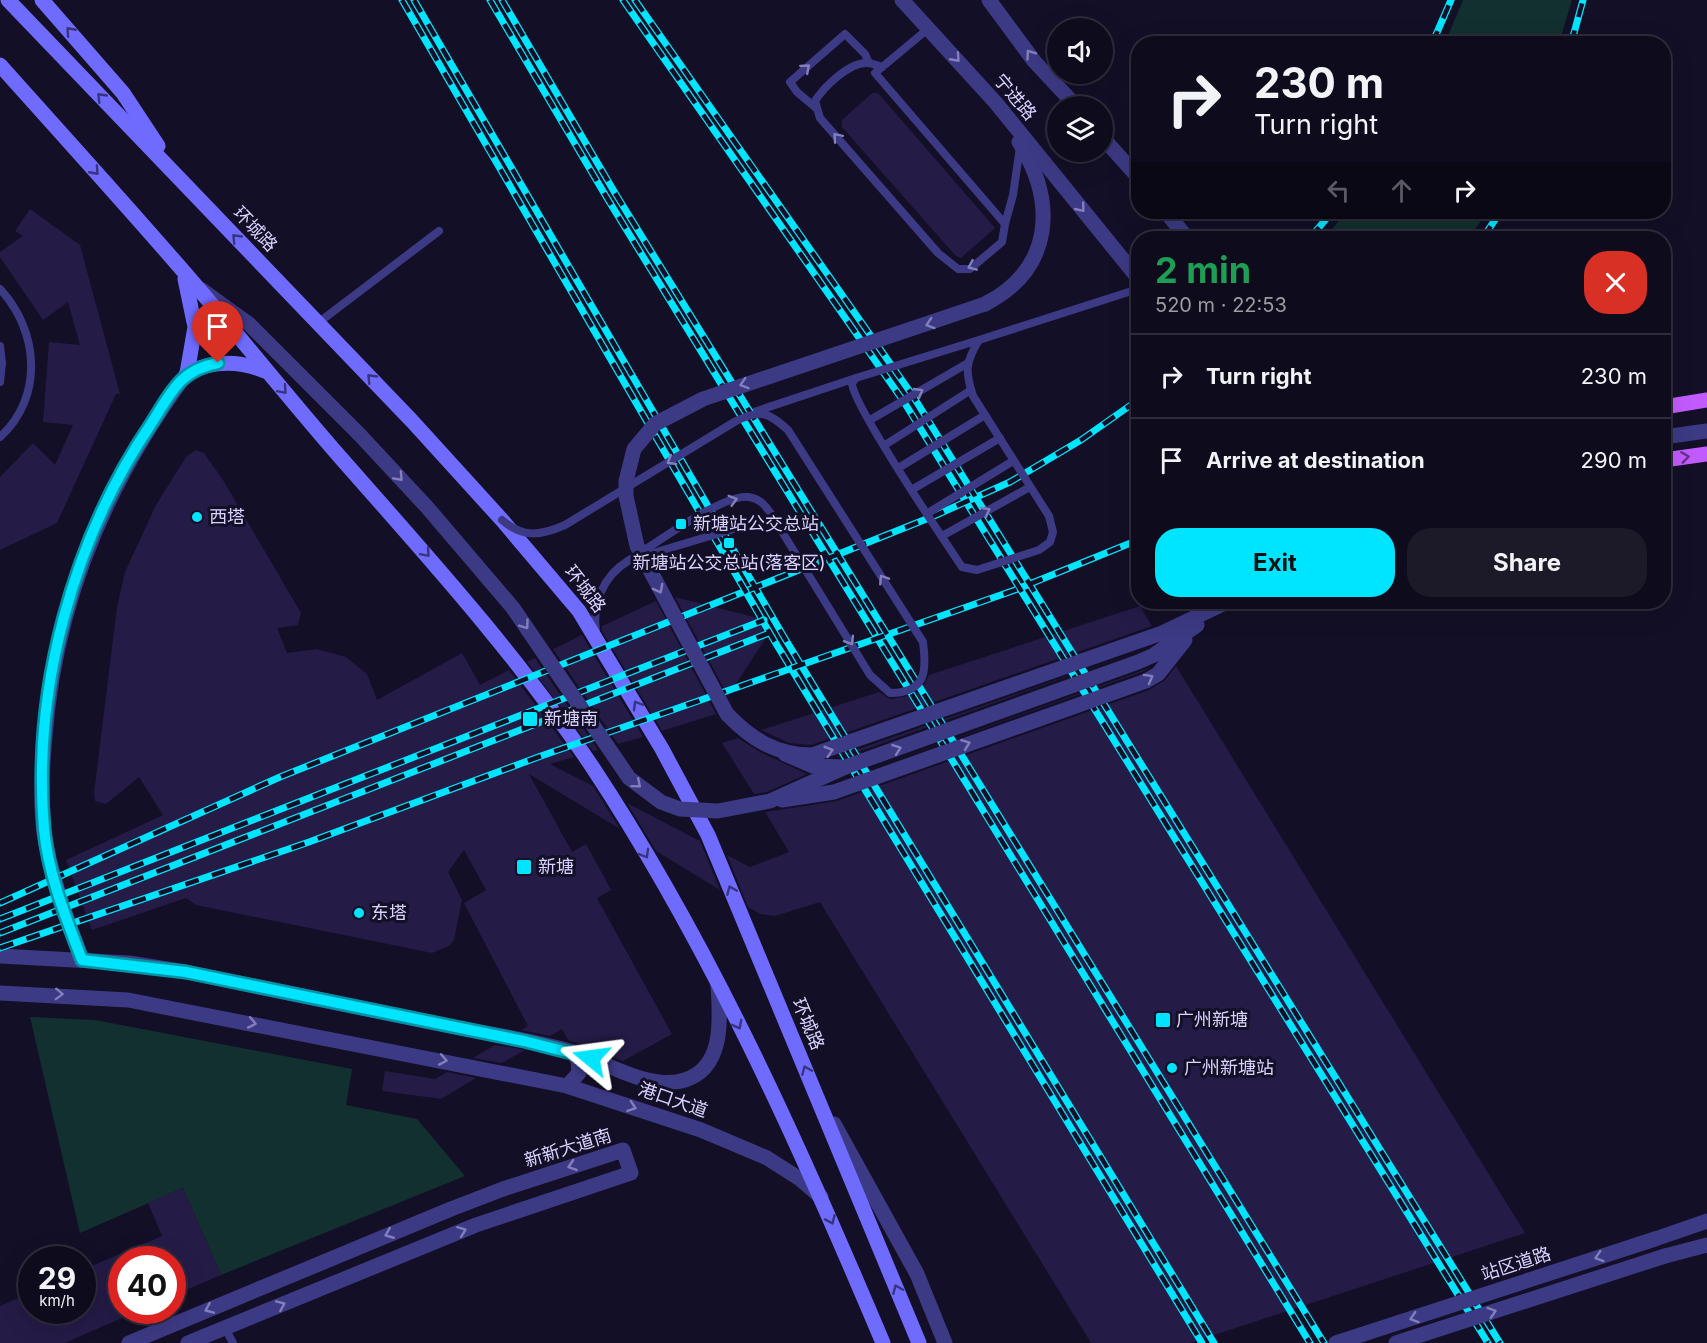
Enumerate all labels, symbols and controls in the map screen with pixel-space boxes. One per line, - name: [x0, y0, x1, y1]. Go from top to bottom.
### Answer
- map controls: [1047, 18, 1113, 162]
- button: sound: [1047, 18, 1113, 84]
- one-way arrow: [66, 27, 77, 38]
- one-way arrow: [1026, 50, 1037, 61]
- one-way arrow: [949, 52, 960, 62]
- text: 230 m: [1254, 57, 1384, 108]
- icon: right: [1155, 60, 1233, 138]
- one-way arrow: [799, 64, 810, 75]
- street label: 宁进路: [990, 69, 1041, 124]
- one-way arrow: [97, 94, 108, 104]
- button: layers: [1047, 96, 1113, 162]
- text: Turn right: [1254, 108, 1378, 141]
- one-way arrow: [833, 133, 844, 143]
- one-way arrow: [88, 164, 99, 175]
- icon: left: [1322, 174, 1355, 207]
- icon: ahead: [1385, 174, 1418, 207]
- icon: right: [1448, 174, 1481, 207]
- one-way arrow: [1074, 201, 1085, 212]
- street label: 环城路: [229, 202, 282, 255]
- one-way arrow: [232, 234, 243, 244]
- text: 2 min: [1155, 248, 1251, 292]
- button: close: [1584, 251, 1647, 314]
- one-way arrow: [967, 259, 978, 271]
- text: 520 m · 22:53: [1155, 293, 1287, 317]
- pin: [192, 301, 243, 363]
- icon: arrive: [201, 310, 234, 343]
- one-way arrow: [925, 317, 936, 330]
- icon: right: [1155, 360, 1188, 393]
- text: Turn right: [1206, 363, 1312, 389]
- text: 230 m: [1581, 363, 1647, 389]
- one-way arrow: [367, 375, 378, 385]
- one-way arrow: [739, 376, 750, 389]
- one-way arrow: [276, 383, 287, 394]
- one-way arrow: [913, 387, 923, 399]
- icon: arrive: [1155, 444, 1188, 477]
- text: Arrive at destination: [1206, 447, 1425, 473]
- text: 290 m: [1581, 447, 1647, 473]
- one-way arrow: [1681, 452, 1690, 464]
- one-way arrow: [667, 453, 677, 465]
- one-way arrow: [392, 470, 403, 480]
- one-way arrow: [727, 495, 738, 507]
- place label: 西塔: [209, 506, 245, 527]
- one-way arrow: [980, 507, 990, 518]
- marker: 西塔: [190, 510, 204, 524]
- place label: 新塘站公交总站: [693, 513, 819, 534]
- marker: 新塘站公交总站: [674, 517, 688, 531]
- button: Exit: [1155, 528, 1395, 597]
- button: Share: [1407, 528, 1647, 597]
- marker: 新塘站公交总站(落客区): [722, 536, 736, 550]
- one-way arrow: [419, 546, 430, 557]
- place label: 新塘站公交总站(落客区): [632, 552, 826, 573]
- street label: 环城路: [560, 561, 610, 616]
- one-way arrow: [879, 574, 890, 585]
- one-way arrow: [652, 583, 663, 593]
- one-way arrow: [518, 619, 529, 630]
- one-way arrow: [842, 635, 854, 645]
- one-way arrow: [1143, 674, 1154, 685]
- one-way arrow: [633, 701, 644, 711]
- place label: 新塘南: [544, 708, 598, 729]
- marker: 新塘南: [521, 710, 539, 728]
- one-way arrow: [961, 739, 971, 752]
- one-way arrow: [892, 743, 902, 756]
- one-way arrow: [823, 746, 834, 758]
- one-way arrow: [630, 777, 641, 788]
- one-way arrow: [638, 848, 649, 858]
- place label: 新塘: [538, 856, 574, 877]
- marker: 新塘: [515, 858, 533, 876]
- one-way arrow: [726, 885, 738, 896]
- place label: 东塔: [371, 902, 407, 923]
- marker: 东塔: [352, 906, 366, 920]
- one-way arrow: [55, 988, 64, 1001]
- street label: 环城路: [788, 995, 829, 1053]
- place label: 广州新塘: [1176, 1009, 1248, 1030]
- marker: 广州新塘: [1154, 1011, 1172, 1029]
- one-way arrow: [247, 1016, 257, 1029]
- one-way arrow: [731, 1019, 743, 1030]
- position arrow: [559, 1026, 623, 1090]
- one-way arrow: [438, 1053, 448, 1066]
- place label: 广州新塘站: [1184, 1057, 1274, 1078]
- marker: 广州新塘站: [1165, 1061, 1179, 1075]
- one-way arrow: [801, 1065, 813, 1076]
- street label: 港口大道: [636, 1078, 711, 1121]
- one-way arrow: [627, 1099, 637, 1112]
- street label: 新新大道南: [522, 1124, 614, 1171]
- one-way arrow: [567, 1158, 578, 1171]
- one-way arrow: [824, 1214, 836, 1225]
- one-way arrow: [456, 1225, 466, 1238]
- one-way arrow: [384, 1227, 395, 1239]
- street label: 站区道路: [1478, 1242, 1553, 1285]
- speed limit sign: 40: [108, 1246, 186, 1324]
- one-way arrow: [1594, 1250, 1605, 1263]
- text: 29: [38, 1260, 76, 1296]
- one-way arrow: [892, 1284, 904, 1295]
- text: km/h: [39, 1291, 75, 1310]
- one-way arrow: [275, 1300, 286, 1312]
- one-way arrow: [204, 1302, 215, 1314]
- one-way arrow: [1486, 1307, 1497, 1319]
- one-way arrow: [1409, 1311, 1420, 1323]

